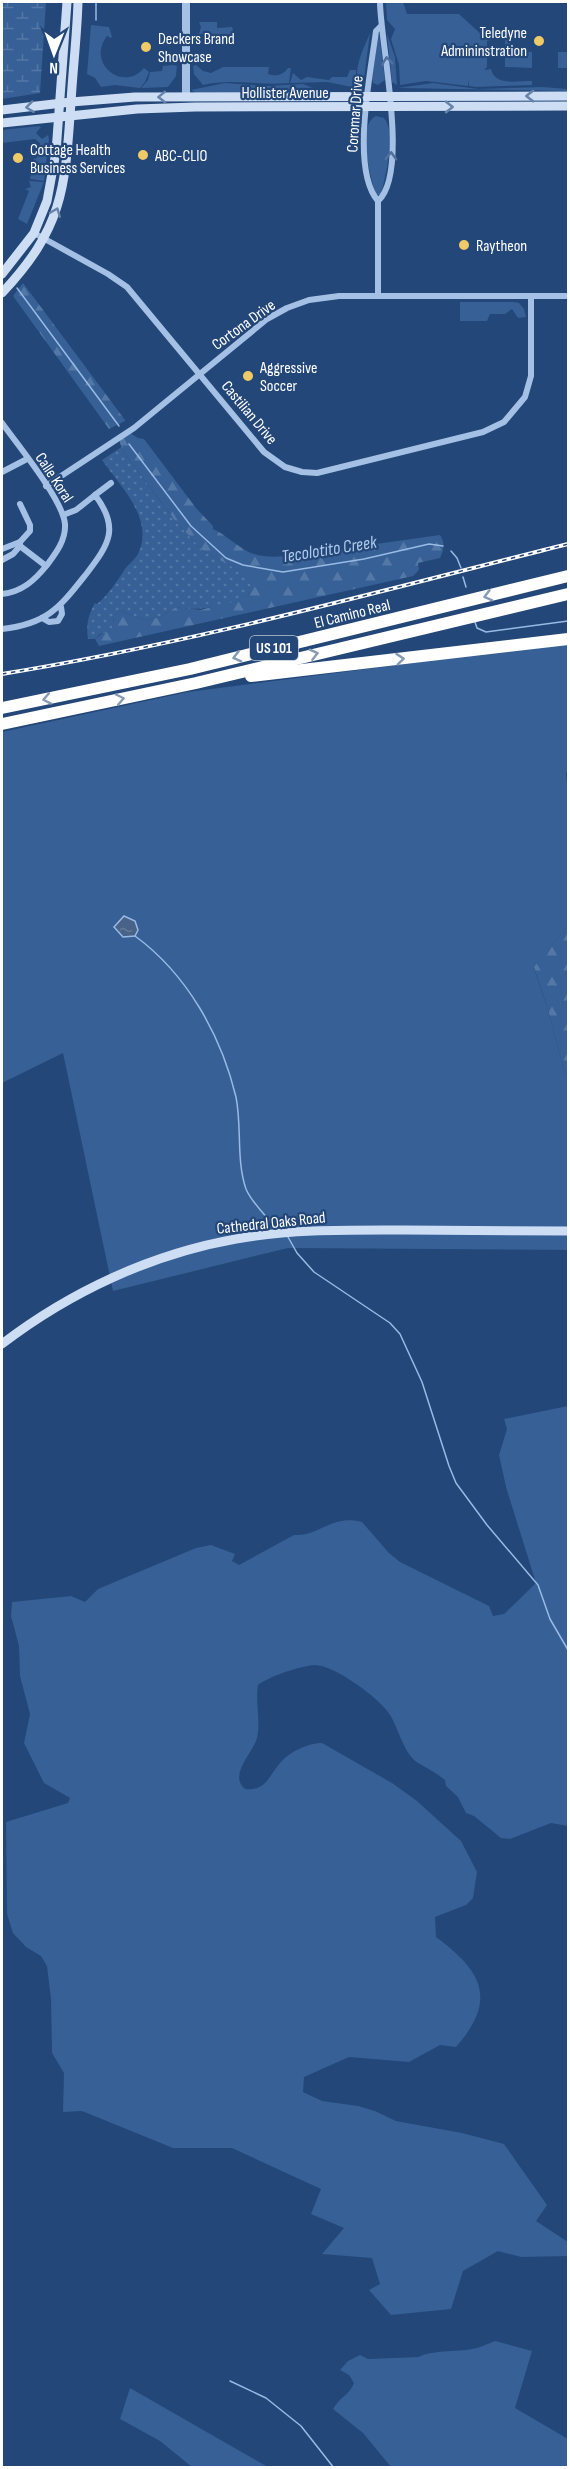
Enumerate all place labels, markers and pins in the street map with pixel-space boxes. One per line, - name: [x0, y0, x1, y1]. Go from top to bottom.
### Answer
- place label: Teledyne Admininstration: [440, 24, 527, 61]
- place label: Deckers Brand Showcase: [158, 30, 235, 67]
- marker: Teledyne Admininstration: [532, 34, 546, 48]
- marker: Deckers Brand Showcase: [139, 40, 153, 54]
- place label: Cottage Health Business Services: [30, 141, 126, 178]
- place label: ABC-CLIO: [154, 147, 207, 166]
- marker: ABC-CLIO: [136, 148, 150, 162]
- marker: Cottage Health Business Services: [11, 151, 25, 165]
- place label: Raytheon: [476, 237, 527, 256]
- marker: Raytheon: [457, 238, 471, 252]
- place label: Aggressive Soccer: [259, 359, 317, 396]
- marker: Aggressive Soccer: [241, 369, 255, 383]

